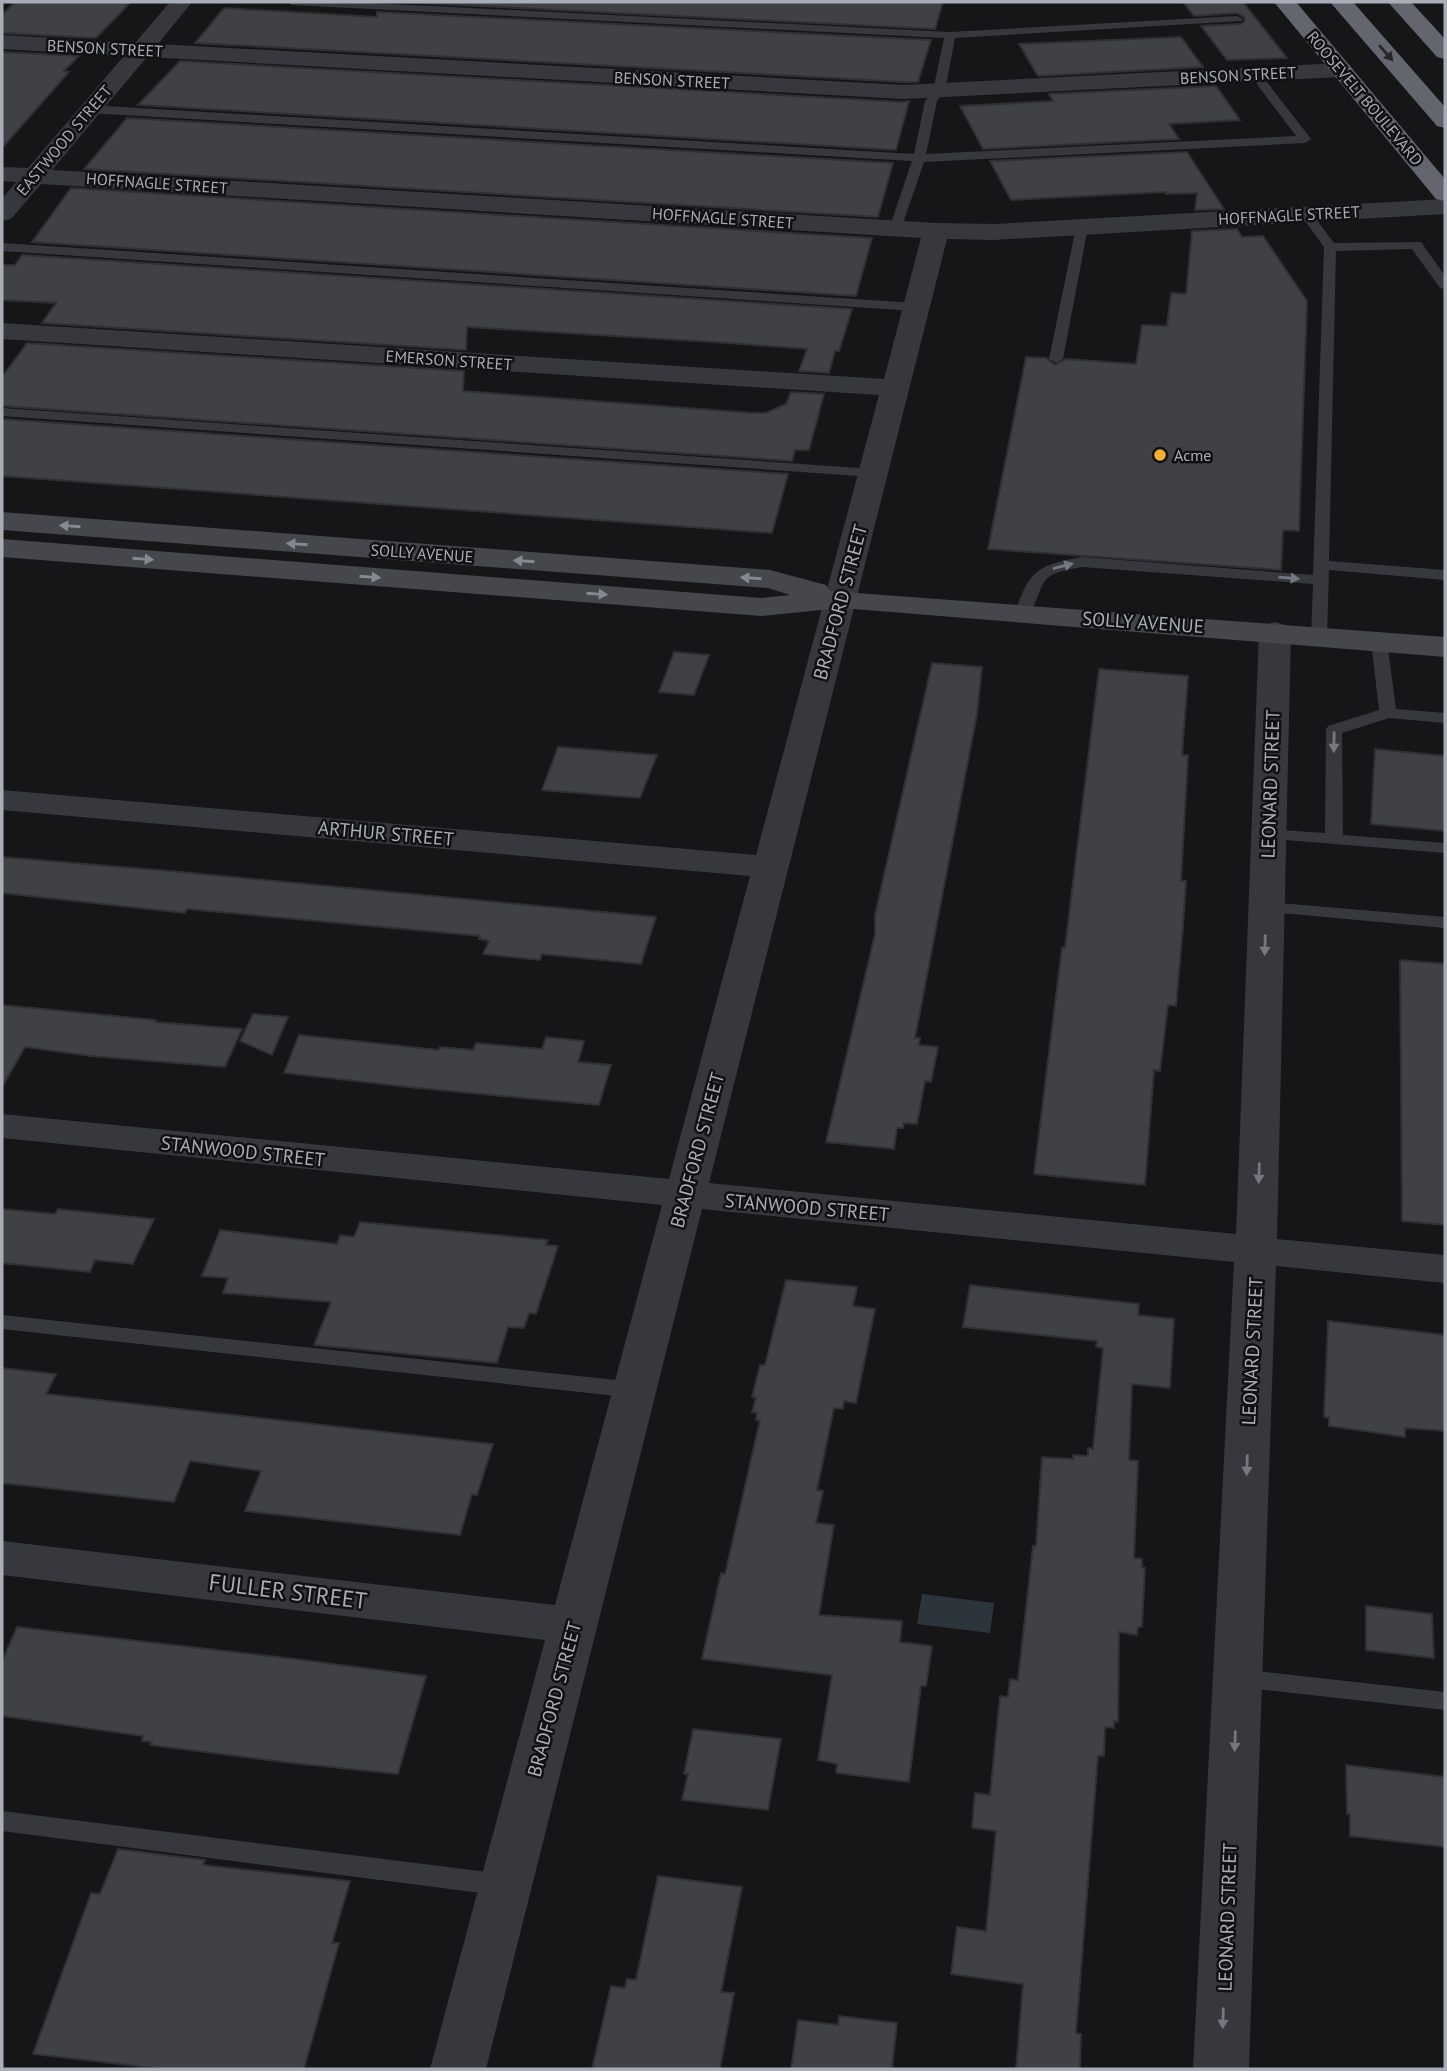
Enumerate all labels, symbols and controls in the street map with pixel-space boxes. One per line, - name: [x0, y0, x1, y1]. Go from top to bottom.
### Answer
- street label: ROOSEVELT BOULEVARD: [1303, 27, 1427, 169]
- street label: BENSON STREET: [47, 35, 164, 61]
- one-way arrow: [1378, 44, 1394, 62]
- street label: BENSON STREET: [1180, 62, 1297, 88]
- street label: BENSON STREET: [614, 67, 731, 93]
- street label: EASTWOOD STREET: [12, 81, 116, 199]
- street label: HOFFNAGLE STREET: [86, 168, 229, 198]
- street label: HOFFNAGLE STREET: [1218, 201, 1360, 229]
- street label: HOFFNAGLE STREET: [652, 203, 795, 233]
- street label: EMERSON STREET: [385, 346, 513, 374]
- place label: Acme: [1174, 445, 1212, 465]
- marker: Acme: [1152, 447, 1168, 463]
- one-way arrow: [59, 520, 81, 531]
- street label: BRADFORD STREET: [808, 521, 872, 682]
- one-way arrow: [286, 538, 308, 549]
- street label: SOLLY AVENUE: [370, 539, 474, 567]
- one-way arrow: [132, 554, 154, 565]
- one-way arrow: [513, 555, 535, 566]
- one-way arrow: [1052, 560, 1074, 571]
- one-way arrow: [359, 572, 381, 583]
- one-way arrow: [739, 572, 761, 583]
- one-way arrow: [1279, 573, 1301, 584]
- one-way arrow: [586, 589, 608, 600]
- street label: SOLLY AVENUE: [1081, 606, 1205, 638]
- street label: LEONARD STREET: [1255, 709, 1285, 859]
- one-way arrow: [1328, 731, 1340, 753]
- street label: ARTHUR STREET: [317, 815, 455, 851]
- one-way arrow: [1260, 934, 1271, 956]
- street label: BRADFORD STREET: [665, 1069, 729, 1230]
- street label: STANWOOD STREET: [160, 1130, 327, 1172]
- one-way arrow: [1253, 1162, 1264, 1184]
- street label: STANWOOD STREET: [724, 1188, 891, 1226]
- street label: LEONARD STREET: [1236, 1276, 1268, 1426]
- one-way arrow: [1241, 1454, 1252, 1476]
- street label: FULLER STREET: [207, 1567, 369, 1615]
- street label: BRADFORD STREET: [522, 1618, 586, 1779]
- one-way arrow: [1229, 1731, 1240, 1753]
- street label: LEONARD STREET: [1212, 1842, 1242, 1992]
- one-way arrow: [1218, 2007, 1229, 2029]

